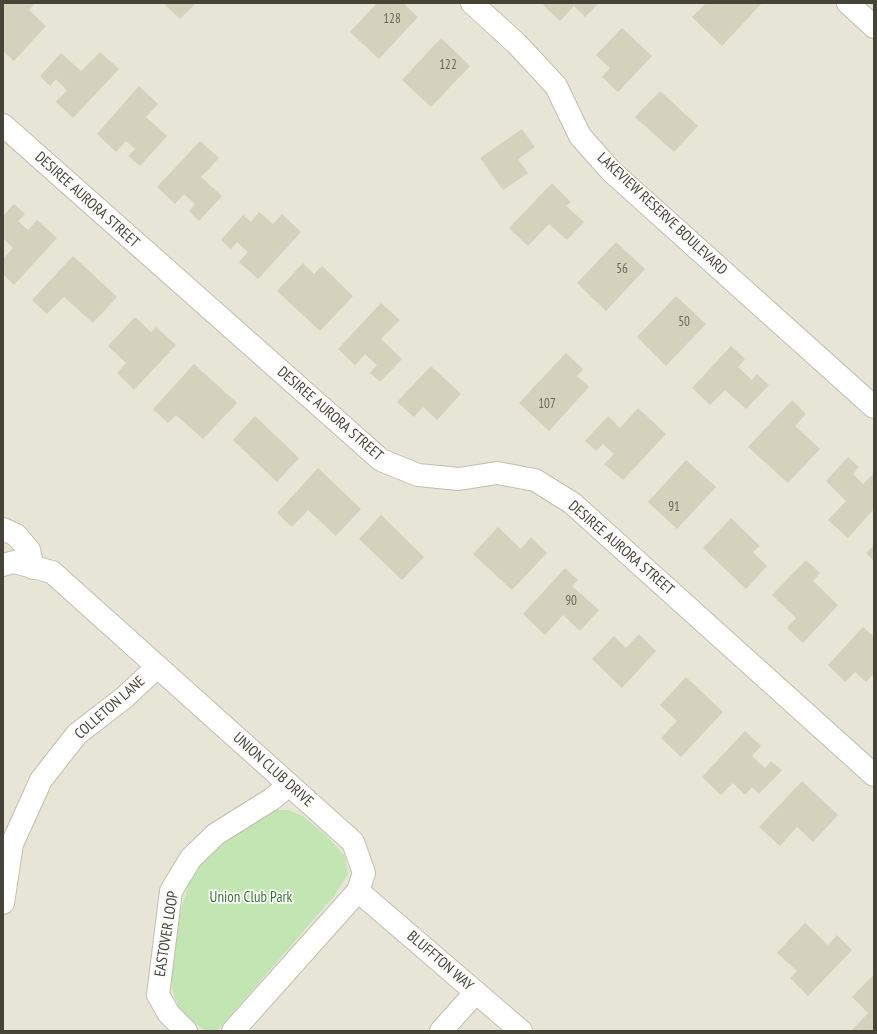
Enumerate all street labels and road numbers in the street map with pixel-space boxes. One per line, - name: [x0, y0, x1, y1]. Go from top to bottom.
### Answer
- street label: DESIREE AURORA STREET: [31, 148, 143, 252]
- street label: LAKEVIEW RESERVE BOULEVARD: [593, 149, 731, 279]
- street label: DESIREE AURORA STREET: [273, 363, 387, 465]
- street label: DESIREE AURORA STREET: [564, 497, 678, 599]
- street label: COLLETON LANE: [71, 673, 149, 743]
- street label: UNION CLUB DRIVE: [229, 729, 317, 811]
- street label: EASTOVER LOOP: [151, 890, 183, 978]
- street label: BLUFFTON WAY: [403, 927, 477, 995]

